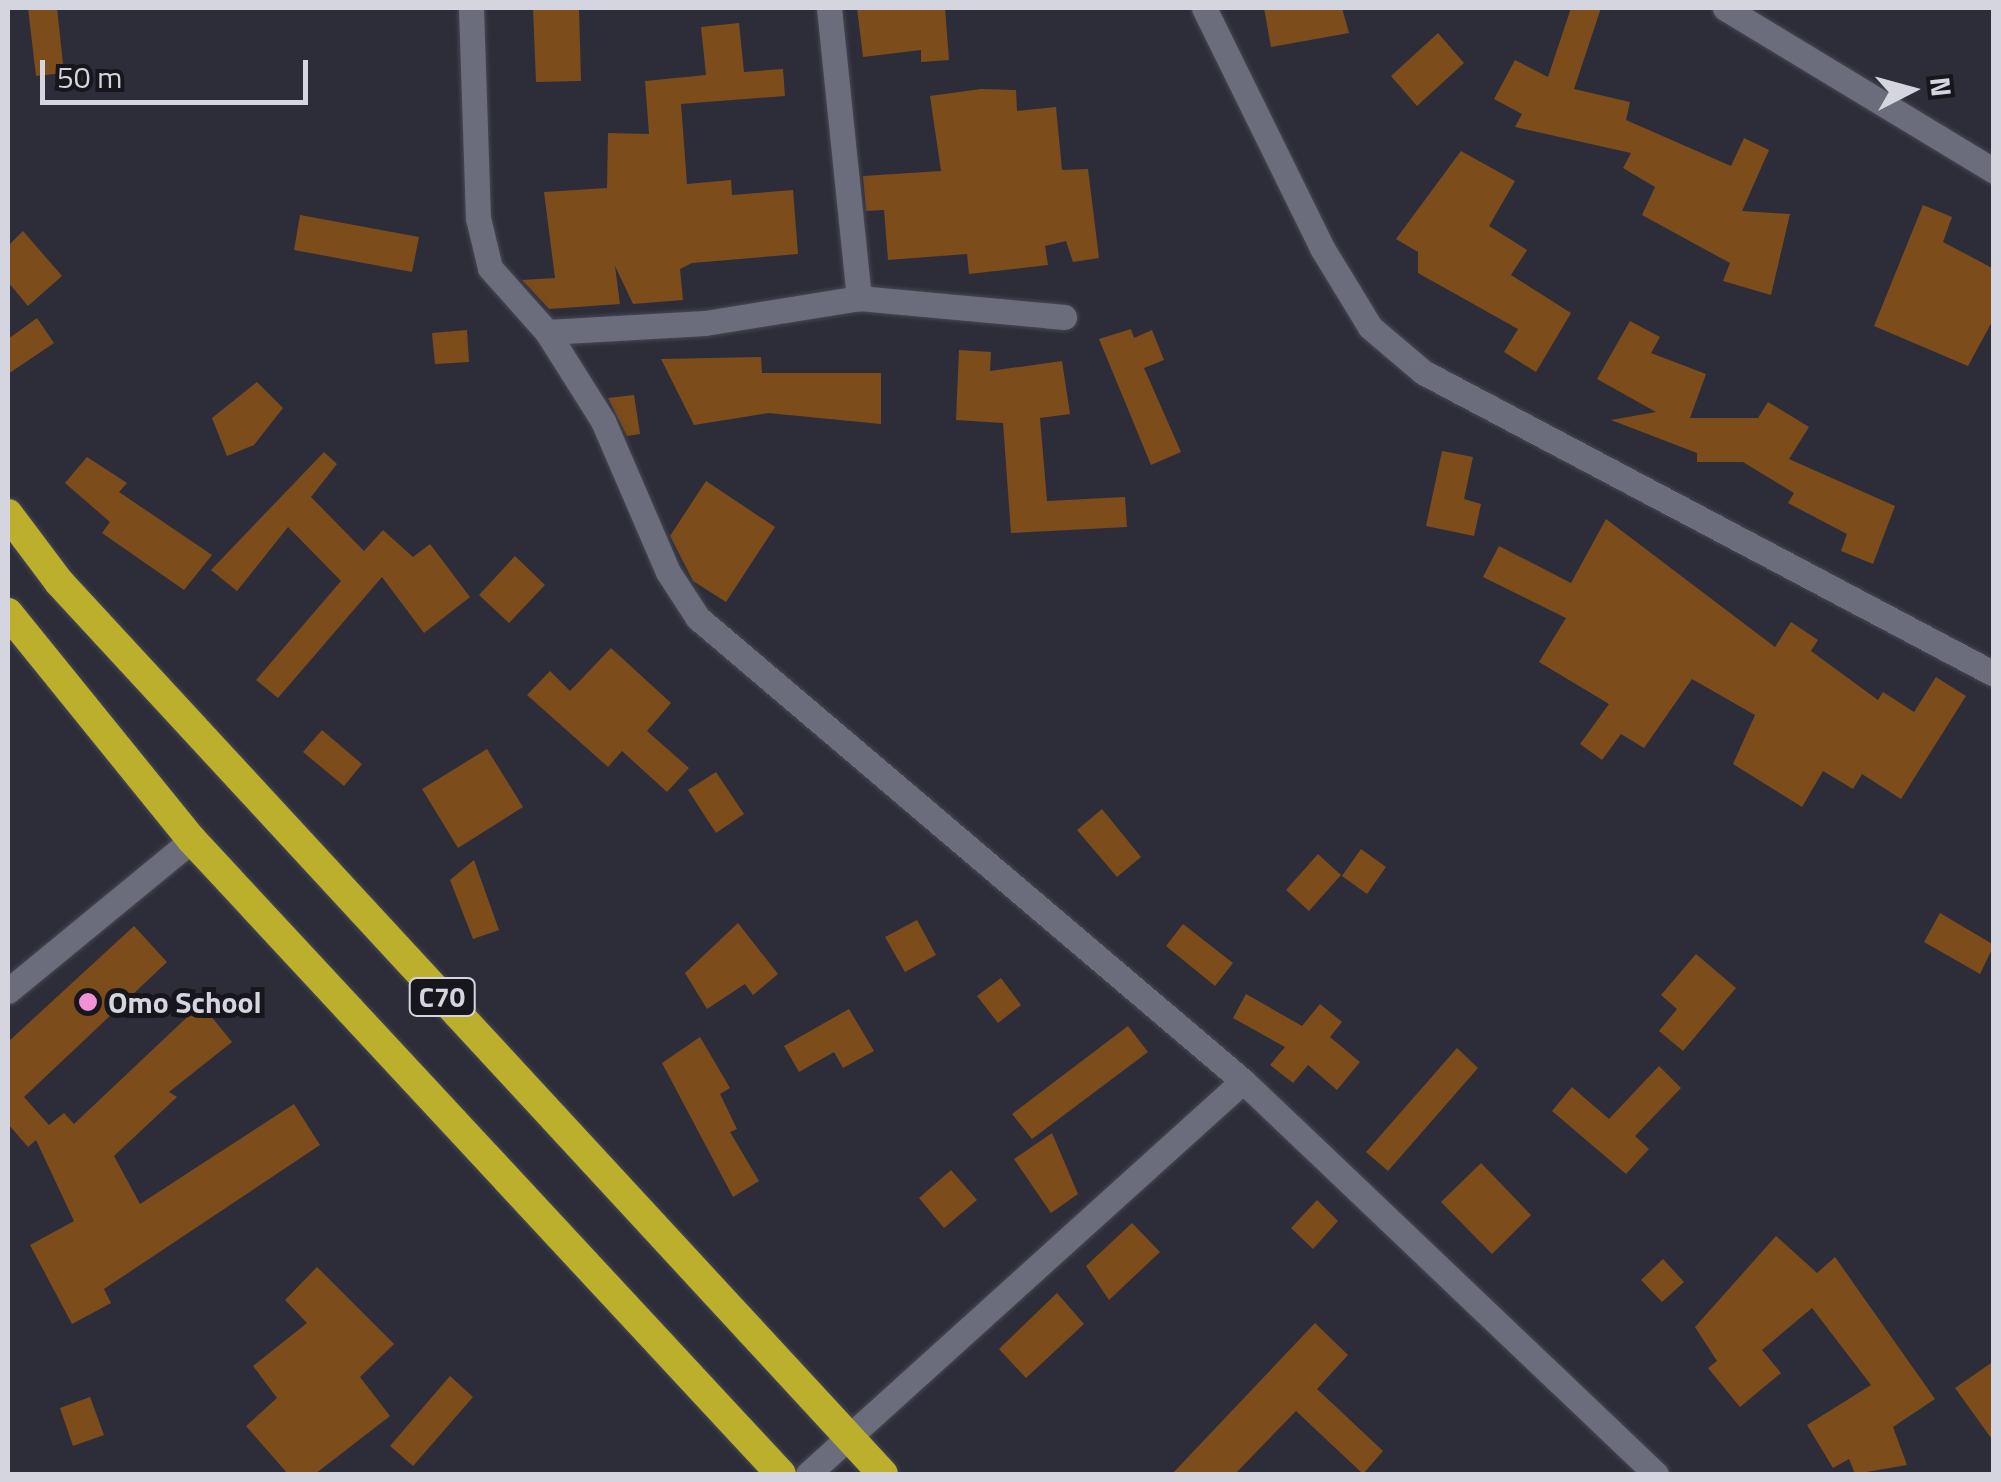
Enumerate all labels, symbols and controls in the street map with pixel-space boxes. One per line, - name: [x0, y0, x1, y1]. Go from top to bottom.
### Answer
- scale bar: [45, 40, 312, 102]
- north arrow: [1861, 40, 1961, 140]
- text: 50 m: [57, 54, 122, 100]
- text: N: [1919, 75, 1964, 99]
- road number: C70: [407, 974, 477, 1020]
- place label: Omo School: [108, 984, 262, 1020]
- marker: Omo School: [77, 991, 99, 1013]

